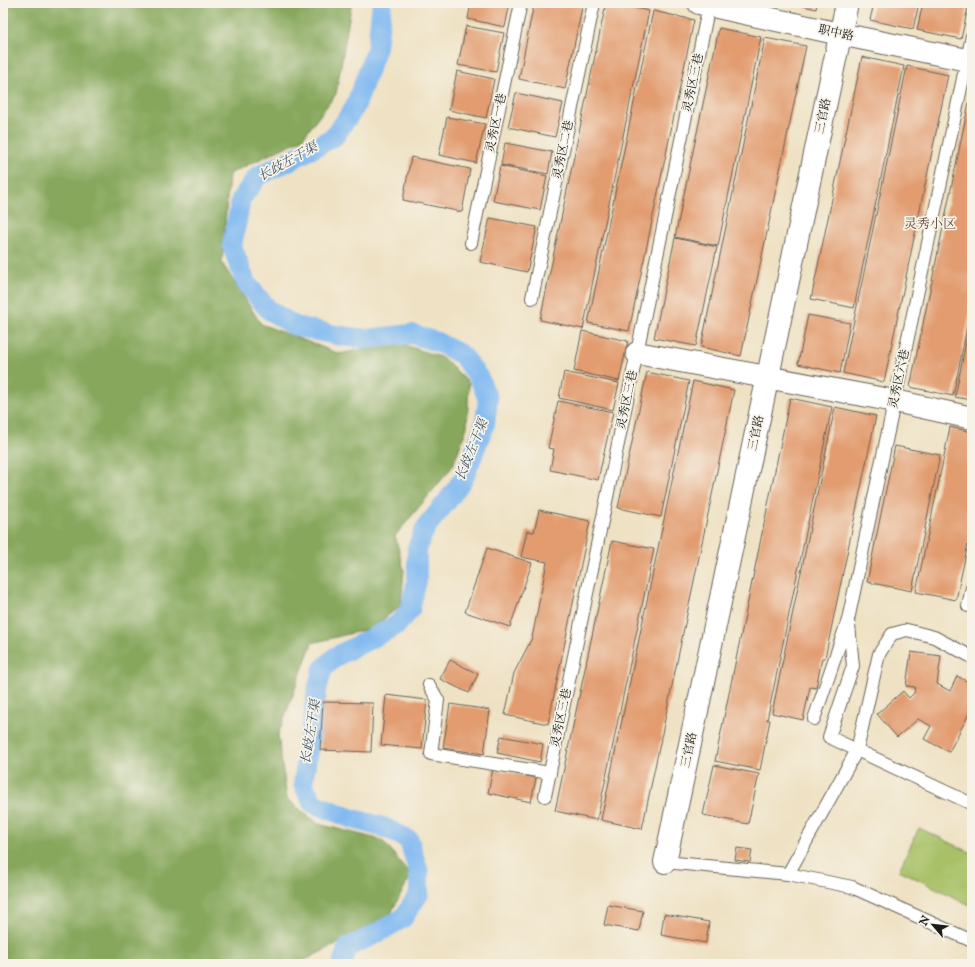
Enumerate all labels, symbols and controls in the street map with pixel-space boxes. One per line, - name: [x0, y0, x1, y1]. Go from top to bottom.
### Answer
- street label: 职中路: [817, 22, 855, 44]
- street label: 灵秀区三巷: [679, 52, 707, 114]
- street label: 灵秀区一巷: [482, 92, 510, 154]
- street label: 三官路: [812, 97, 834, 135]
- street label: 灵秀区二巷: [549, 119, 577, 181]
- water label: 长歧左干渠: [255, 138, 322, 185]
- district label: 灵秀小区: [904, 216, 956, 233]
- street label: 灵秀区六巷: [885, 348, 913, 410]
- street label: 灵秀区三巷: [613, 369, 641, 431]
- street label: 三官路: [745, 414, 767, 452]
- water label: 长歧左干渠: [452, 415, 493, 483]
- street label: 灵秀区三巷: [547, 687, 575, 749]
- water label: 长歧左干渠: [298, 697, 325, 765]
- street label: 三官路: [678, 731, 700, 769]
- north arrow: [913, 905, 953, 945]
- text: N: [916, 913, 934, 929]

